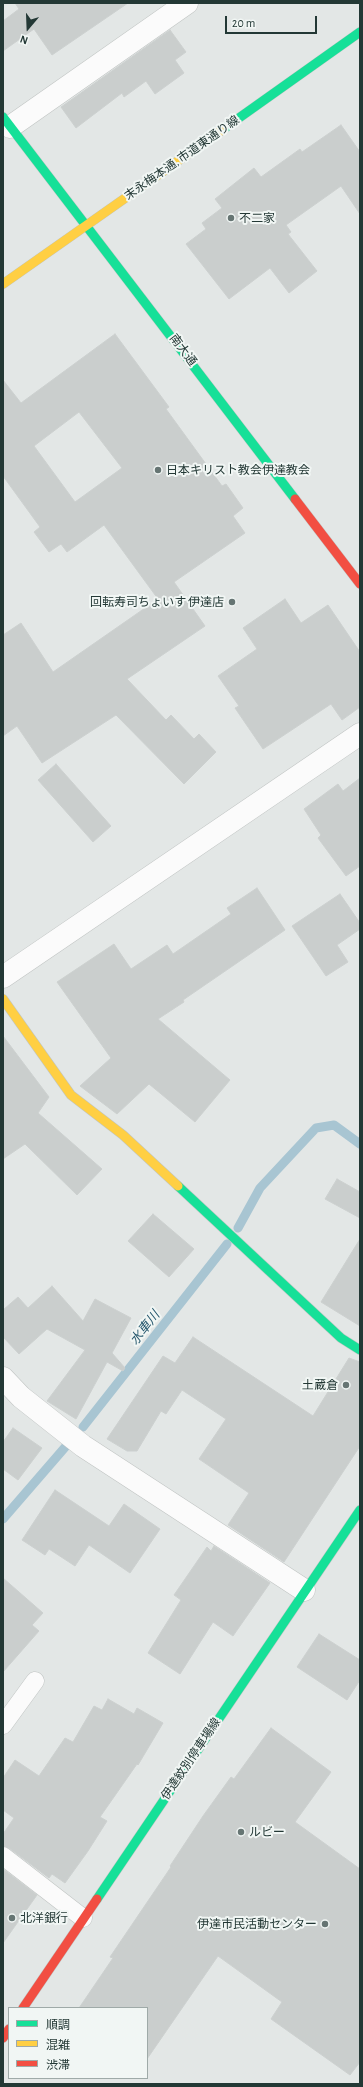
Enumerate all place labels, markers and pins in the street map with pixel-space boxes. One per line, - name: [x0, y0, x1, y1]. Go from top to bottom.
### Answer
- place label: 不二家: [239, 211, 275, 225]
- marker: 不二家: [226, 213, 236, 223]
- place label: 日本キリスト教会伊達教会: [166, 463, 310, 477]
- marker: 日本キリスト教会伊達教会: [153, 465, 163, 475]
- place label: 回転寿司ちょいす 伊達店: [90, 595, 224, 609]
- marker: 回転寿司ちょいす 伊達店: [227, 597, 237, 607]
- place label: 土蔵倉: [302, 1378, 338, 1392]
- marker: 土蔵倉: [341, 1380, 351, 1390]
- place label: ルビー: [249, 1825, 285, 1839]
- marker: ルビー: [236, 1827, 246, 1837]
- place label: 北洋銀行: [20, 1911, 68, 1925]
- marker: 北洋銀行: [7, 1913, 17, 1923]
- place label: 伊達市民活動センター: [197, 1917, 317, 1931]
- marker: 伊達市民活動センター: [320, 1919, 330, 1929]

